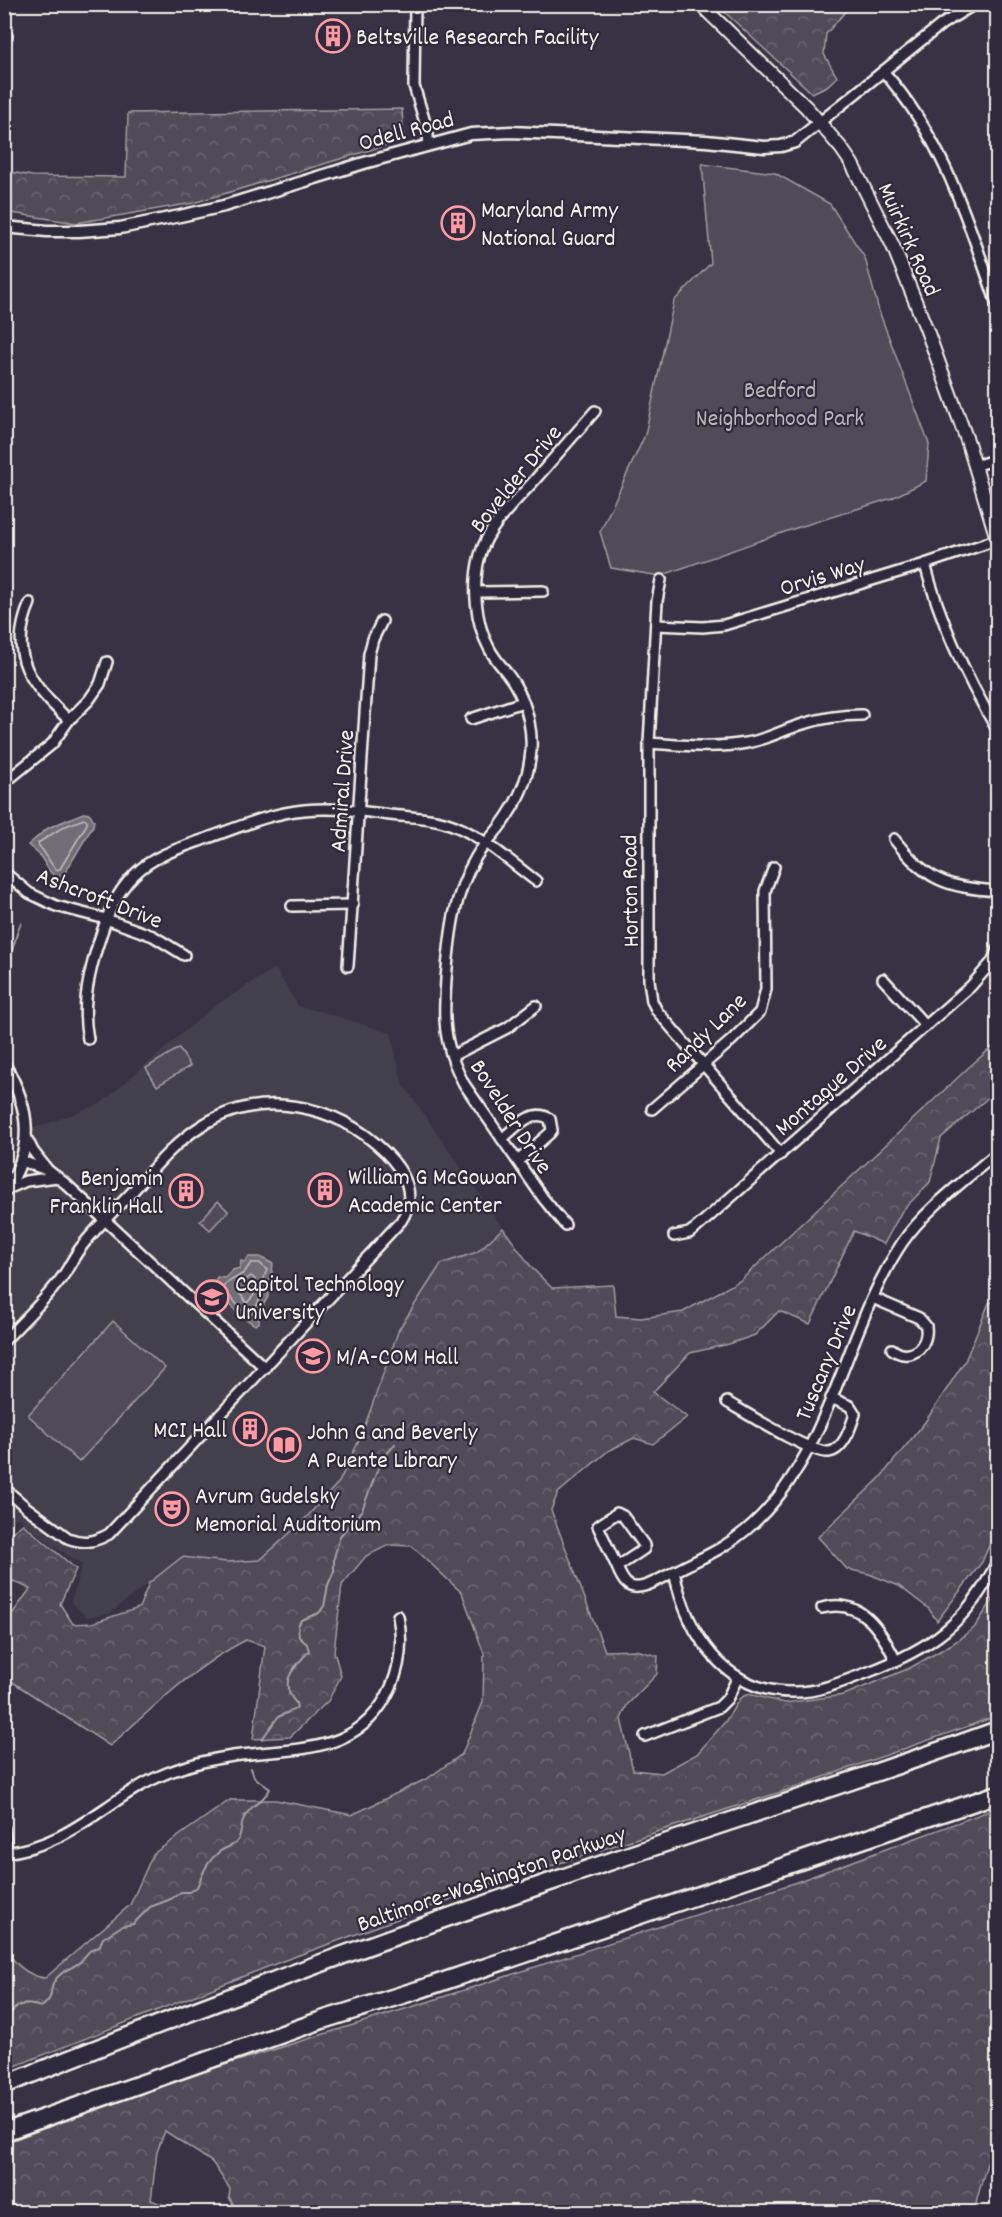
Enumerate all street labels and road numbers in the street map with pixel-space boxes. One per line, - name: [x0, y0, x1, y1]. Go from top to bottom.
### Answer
- street label: Odell Road: [355, 104, 458, 162]
- street label: Muirkirk Road: [867, 178, 947, 302]
- street label: Bovelder Drive: [463, 418, 572, 541]
- street label: Orvis Way: [776, 548, 871, 607]
- street label: Admiral Drive: [323, 729, 365, 854]
- street label: Horton Road: [614, 834, 650, 948]
- street label: Ashcroft Drive: [31, 860, 167, 939]
- street label: Randy Lane: [658, 986, 756, 1082]
- street label: Montague Drive: [768, 1029, 896, 1146]
- street label: Bovelder Drive: [460, 1054, 559, 1182]
- street label: Tuscany Drive: [788, 1300, 868, 1427]
- street label: Baltimore-Washington Parkway: [353, 1818, 632, 1943]

